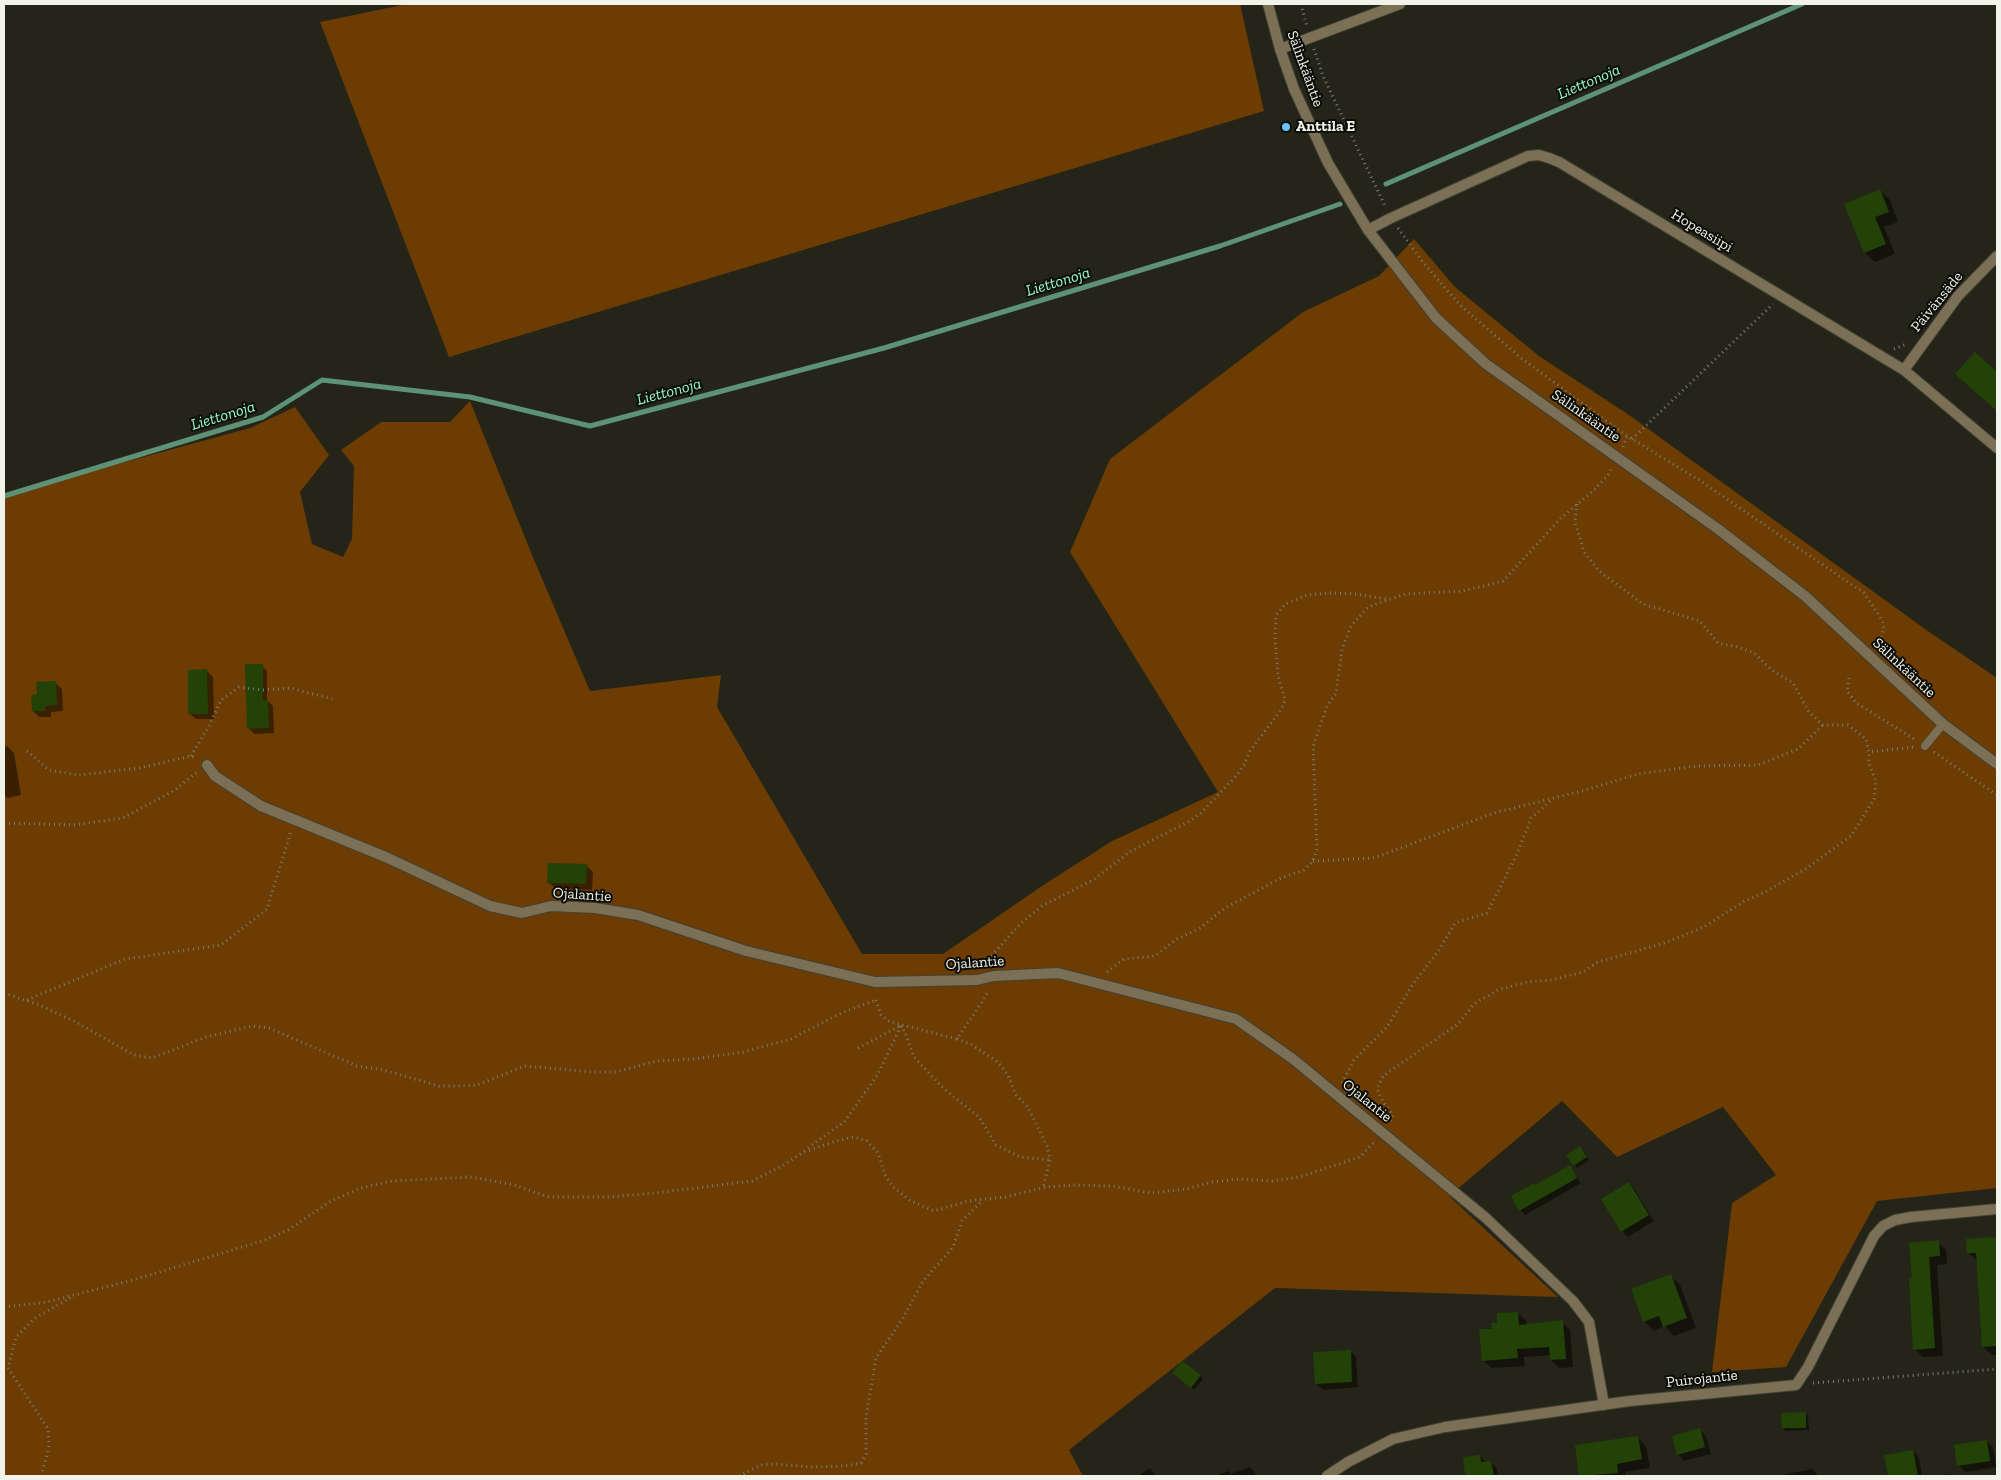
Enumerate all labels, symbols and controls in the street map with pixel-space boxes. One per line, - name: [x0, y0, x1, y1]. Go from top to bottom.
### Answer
- street label: Sälinkääntie: [1283, 28, 1327, 110]
- water label: Liettonoja: [1555, 60, 1623, 104]
- place label: Anttila E: [1296, 118, 1355, 136]
- marker: Anttila E: [1280, 121, 1292, 133]
- street label: Hopeasiipi: [1668, 206, 1736, 256]
- water label: Liettonoja: [1024, 263, 1092, 301]
- street label: Päivänsäde: [1907, 268, 1967, 336]
- water label: Liettonoja: [635, 374, 703, 410]
- street label: Sälinkääntie: [1548, 386, 1624, 446]
- water label: Liettonoja: [189, 397, 257, 435]
- street label: Sälinkääntie: [1869, 634, 1939, 702]
- street label: Ojalantie: [552, 884, 612, 906]
- street label: Ojalantie: [945, 952, 1005, 974]
- street label: Ojalantie: [1339, 1076, 1395, 1126]
- street label: Puirojantie: [1665, 1366, 1739, 1392]

